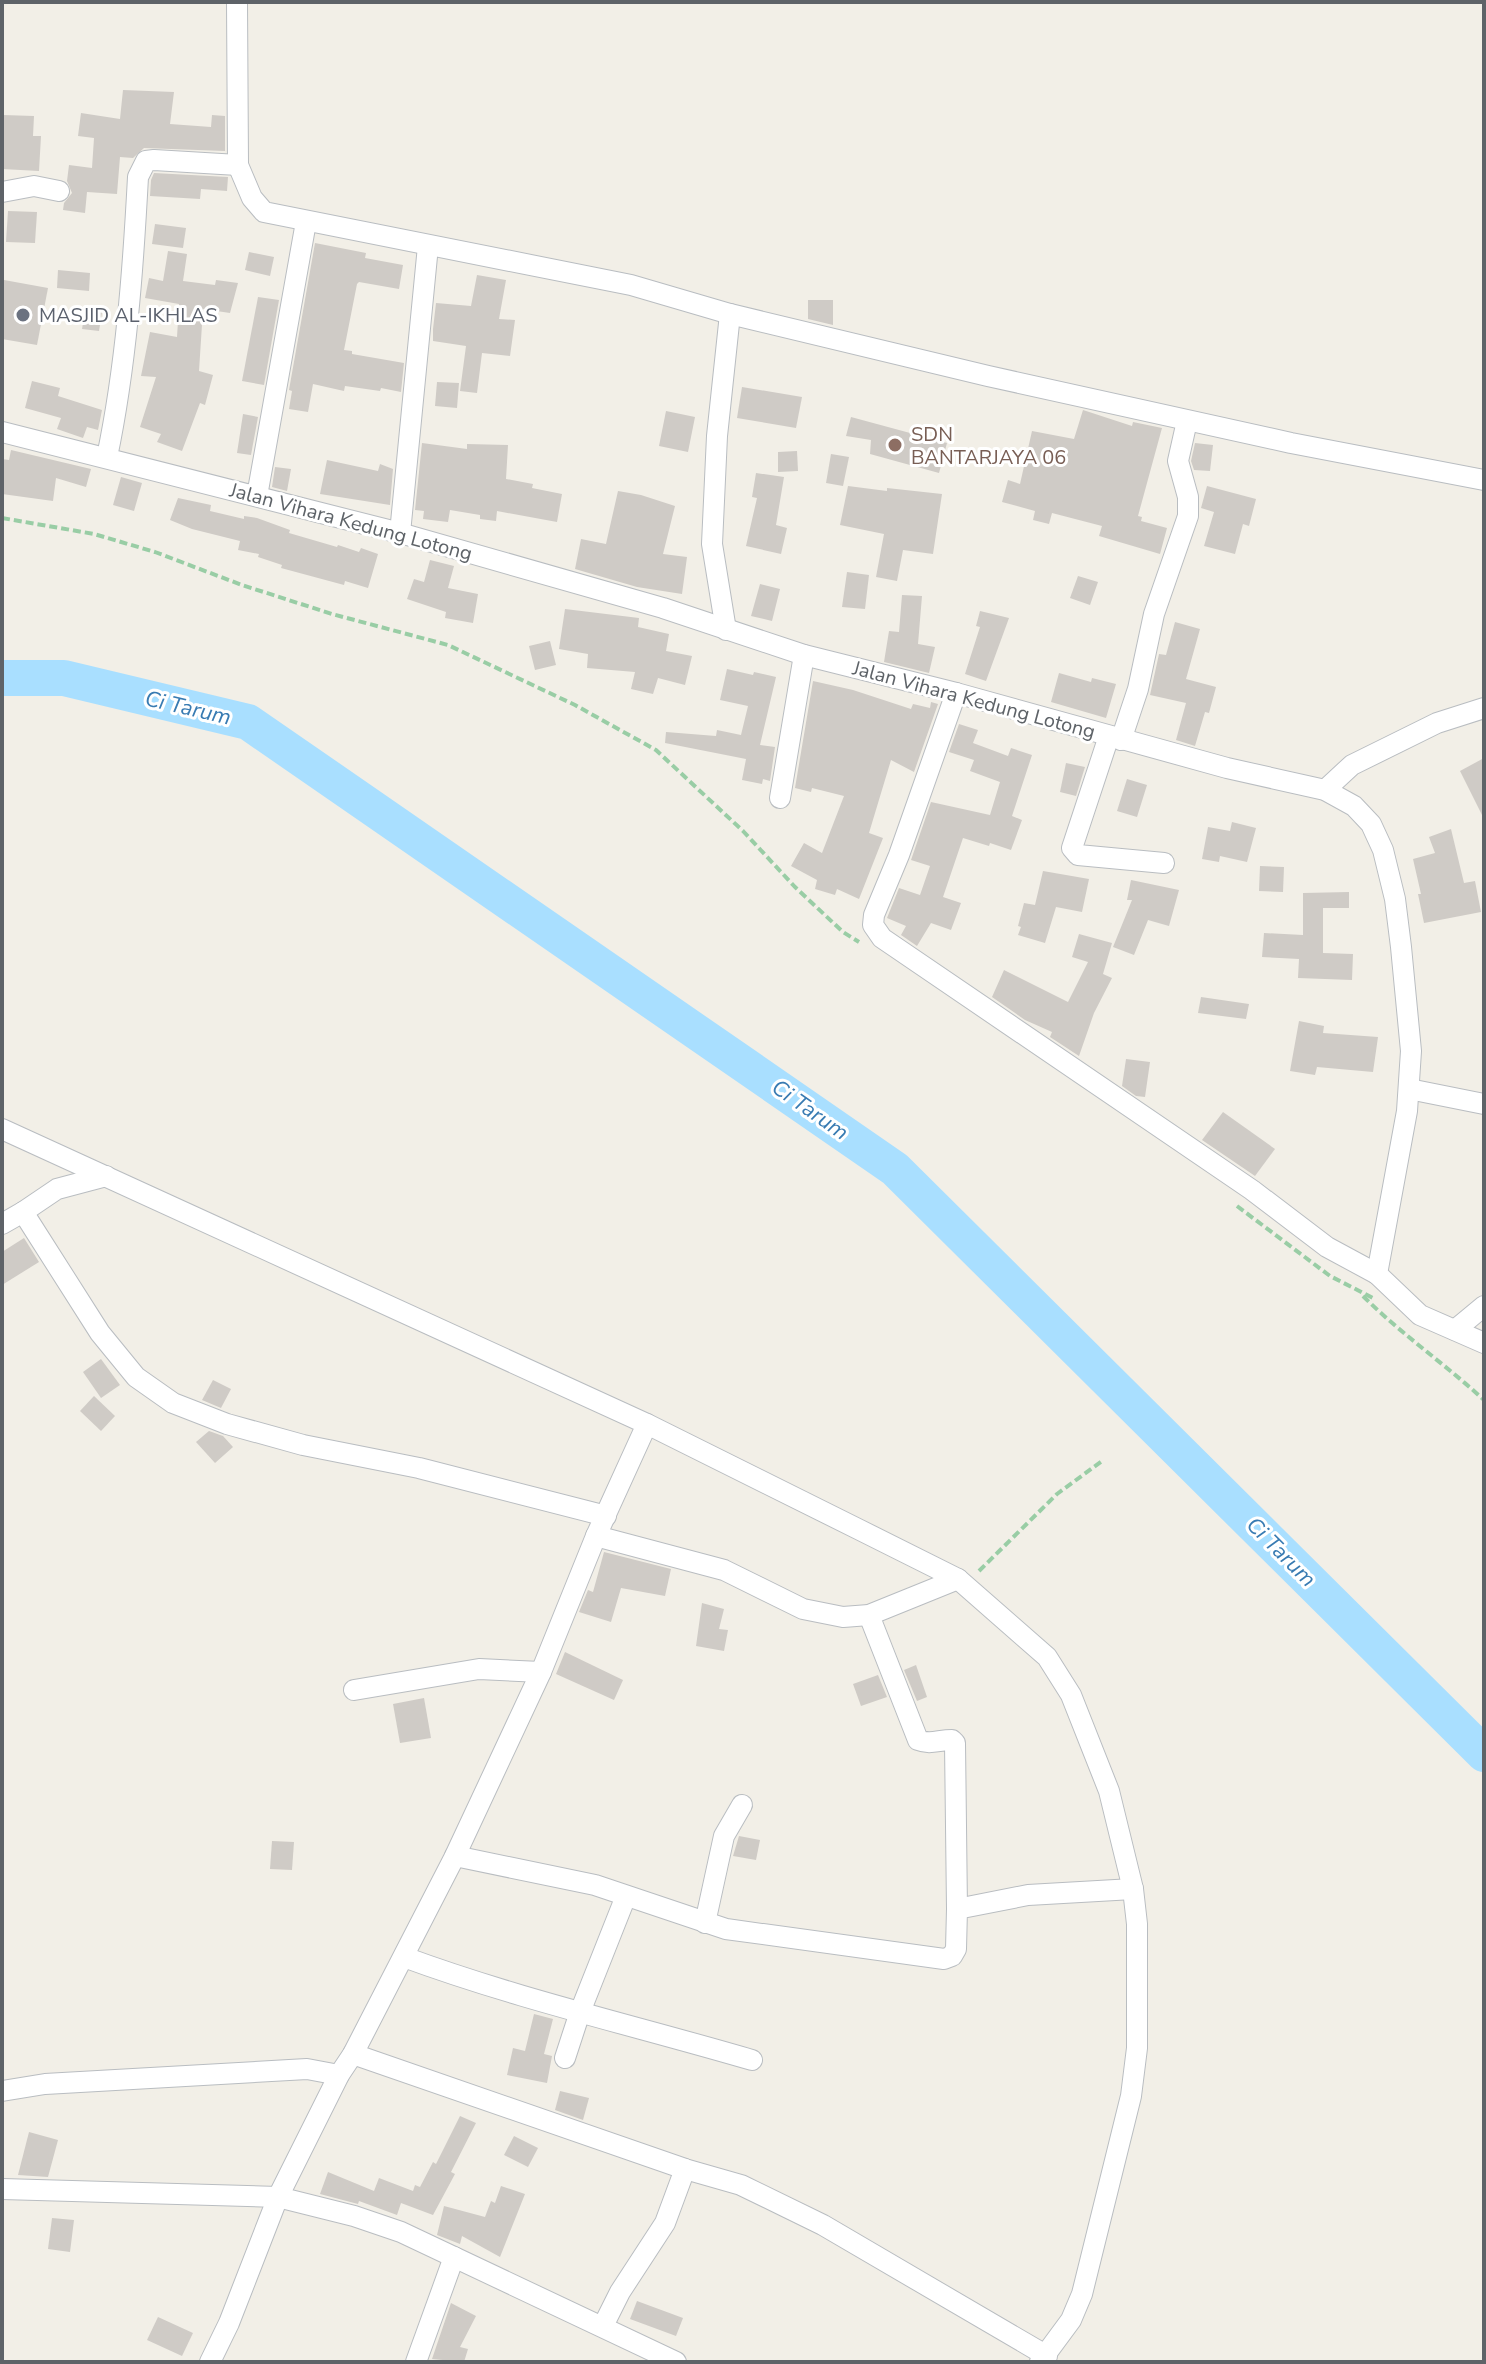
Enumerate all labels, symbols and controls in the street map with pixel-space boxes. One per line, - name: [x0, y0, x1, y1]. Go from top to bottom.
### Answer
- place label: MASJID AL-IKHLAS: [39, 302, 217, 329]
- marker: MASJID AL-IKHLAS: [14, 306, 32, 324]
- place label: SDN BANTARJAYA 06: [911, 421, 1066, 471]
- marker: SDN BANTARJAYA 06: [886, 436, 904, 454]
- street label: Jalan Vihara Kedung Lotong: [226, 476, 475, 567]
- street label: Jalan Vihara Kedung Lotong: [849, 654, 1098, 745]
- water label: Ci Tarum: [142, 684, 234, 732]
- water label: Ci Tarum: [765, 1073, 855, 1147]
- water label: Ci Tarum: [1239, 1510, 1323, 1594]

